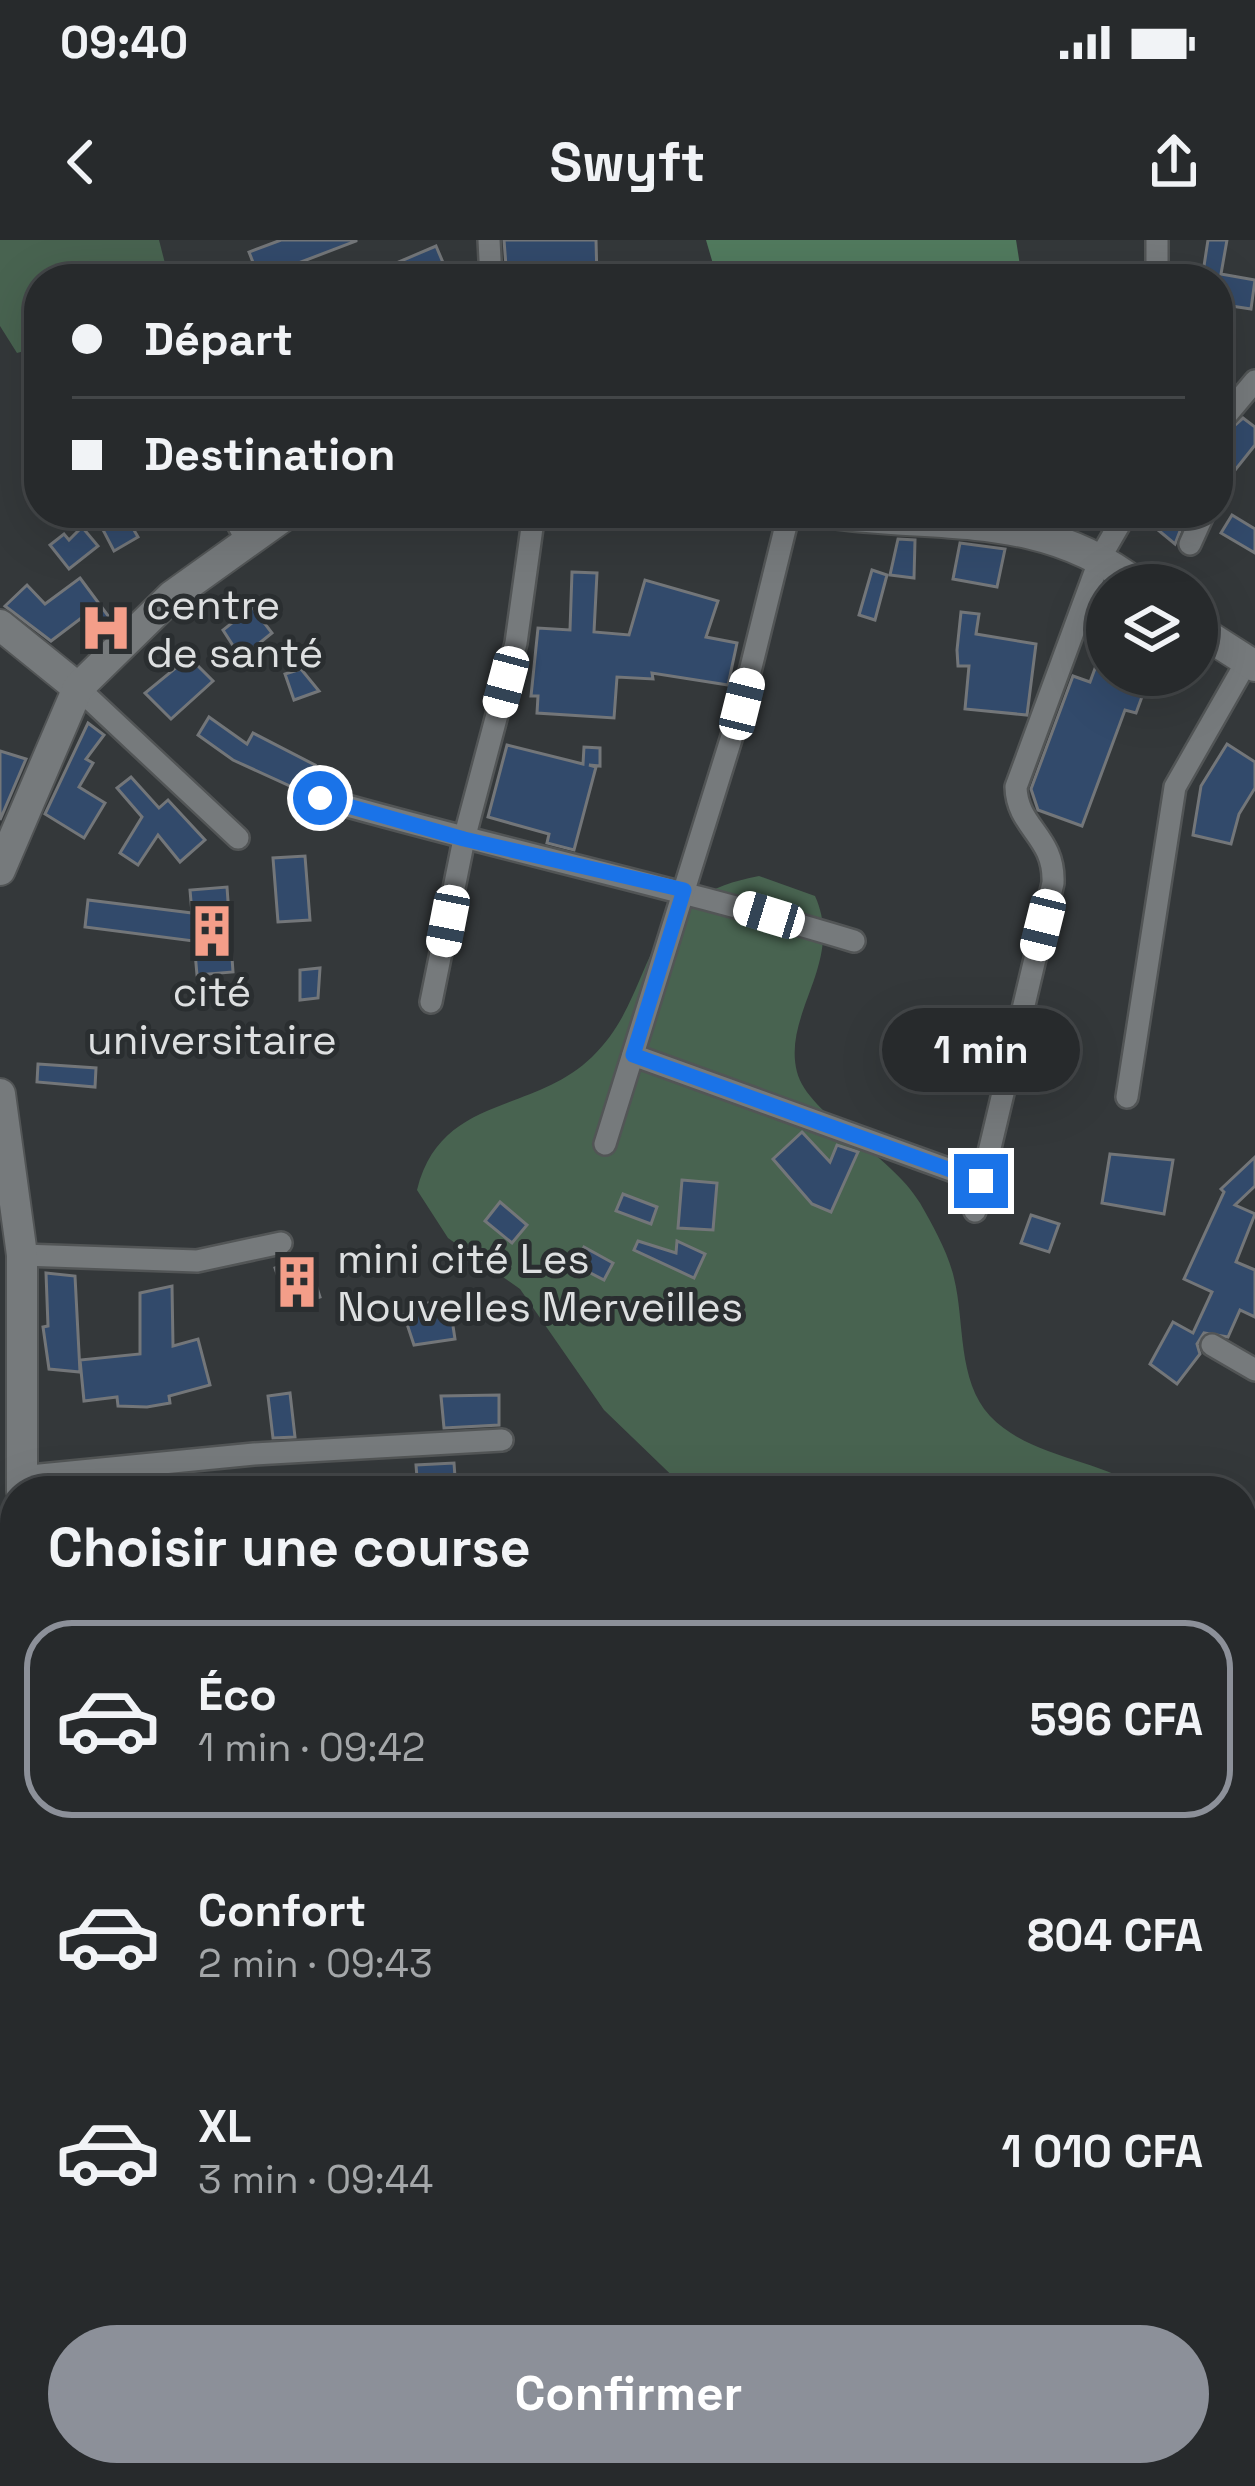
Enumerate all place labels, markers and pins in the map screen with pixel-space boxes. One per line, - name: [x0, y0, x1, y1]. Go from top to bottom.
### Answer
- place label: centre de santé: [146, 578, 323, 679]
- hospital icon: centre de santé: [77, 599, 135, 657]
- building icon: cité universitaire: [183, 902, 241, 960]
- place label: cité universitaire: [87, 965, 337, 1066]
- place label: mini cité Les Nouvelles Merveilles: [337, 1232, 743, 1333]
- building icon: mini cité Les Nouvelles Merveilles: [268, 1253, 326, 1311]

